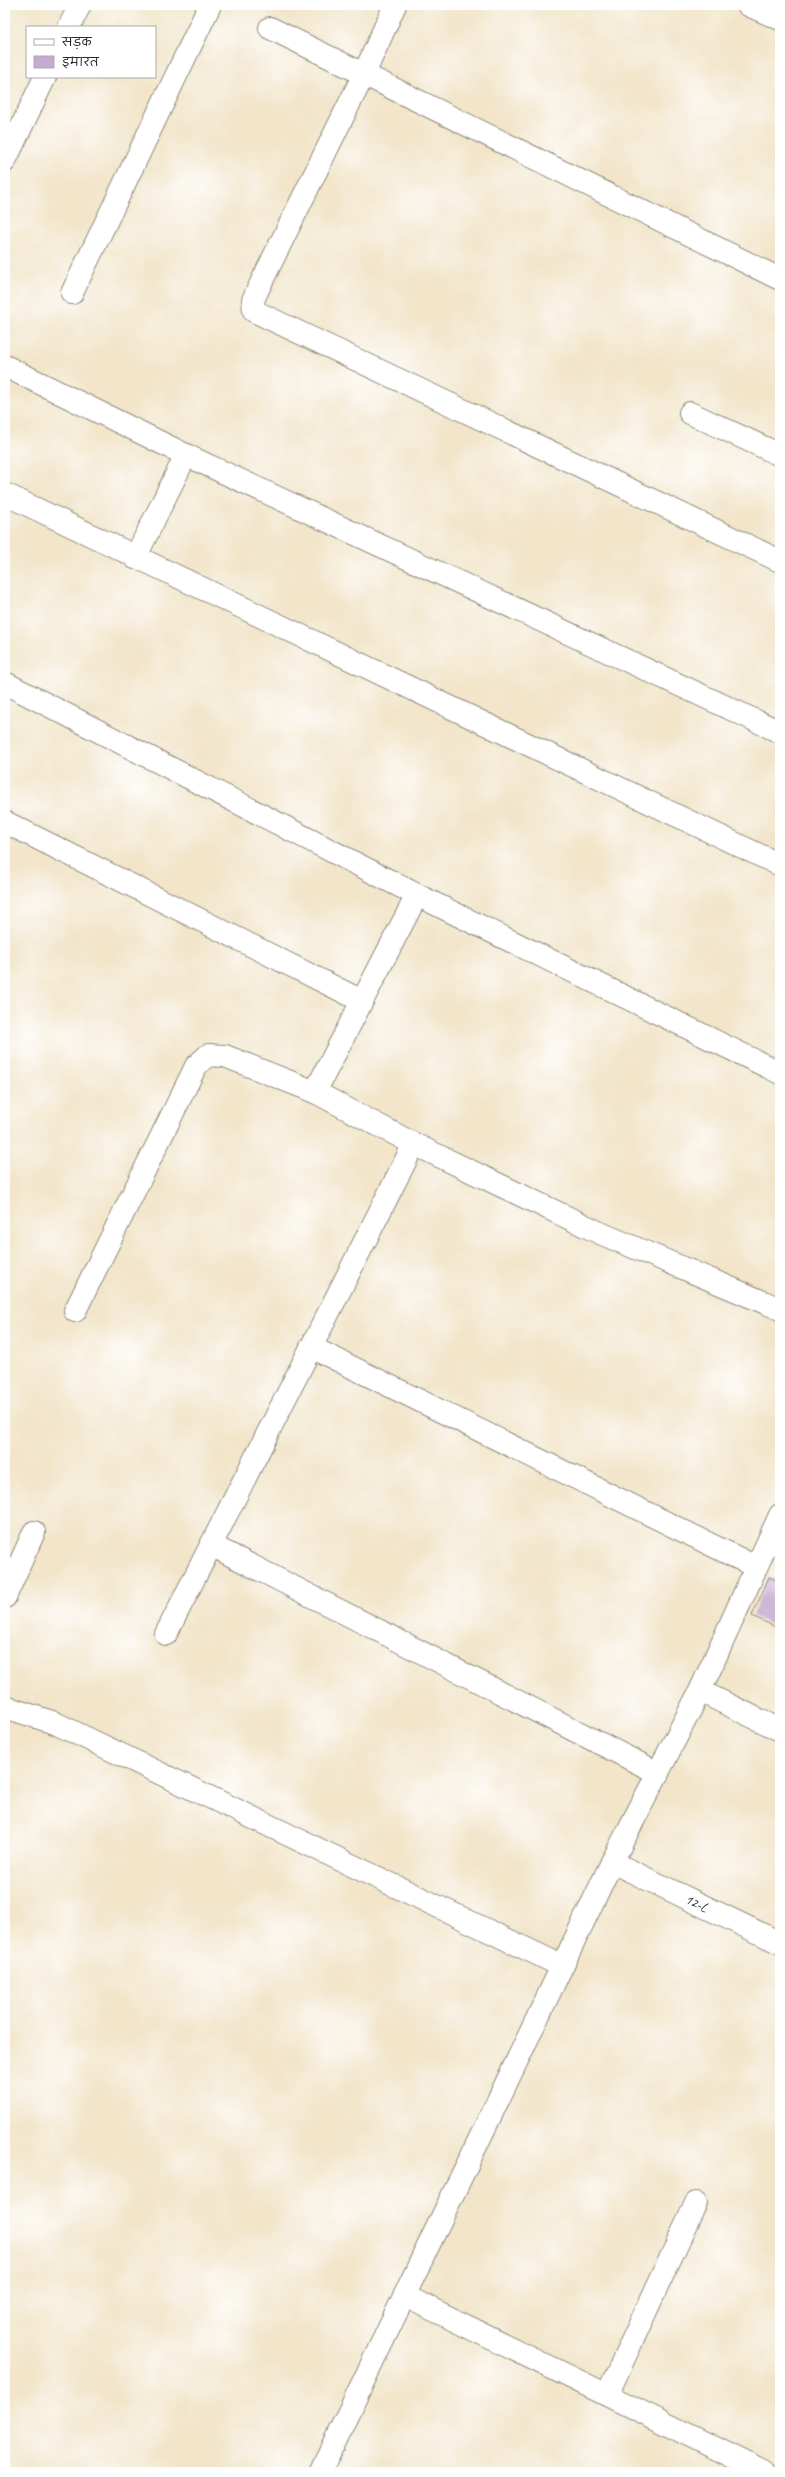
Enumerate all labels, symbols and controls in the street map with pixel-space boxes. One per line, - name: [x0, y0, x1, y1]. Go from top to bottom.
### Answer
- legend: [26, 26, 156, 78]
- text: सड़क: [61, 34, 93, 50]
- text: इमारत: [62, 54, 100, 70]
- street label: 12-L: [682, 1891, 712, 1916]

